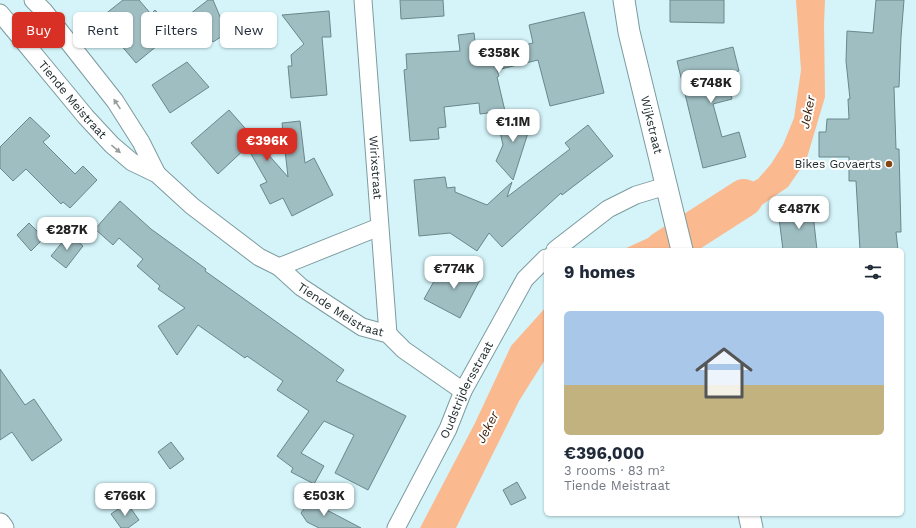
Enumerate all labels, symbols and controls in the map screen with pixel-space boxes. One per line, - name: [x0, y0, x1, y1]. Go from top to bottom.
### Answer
- chip: Buy: [12, 12, 65, 48]
- chip: Rent: [73, 12, 133, 48]
- chip: Filters: [141, 12, 212, 48]
- chip: New: [220, 12, 277, 48]
- pin: €358K: [471, 40, 527, 74]
- text: €358K: [478, 45, 520, 60]
- street label: Tiende Meistraat: [35, 58, 110, 142]
- pin: €748K: [683, 70, 739, 104]
- text: €748K: [690, 75, 732, 90]
- water label: Jeker: [797, 93, 818, 130]
- street label: Wijkstraat: [638, 95, 665, 155]
- one-way arrow: [113, 99, 121, 109]
- pin: €1.1M: [485, 109, 541, 143]
- text: €1.1M: [496, 114, 530, 129]
- pin: €396K: [239, 128, 295, 162]
- text: €396K: [246, 133, 288, 148]
- street label: Wirixstraat: [366, 135, 385, 200]
- one-way arrow: [111, 144, 122, 153]
- place label: Bikes Govaerts: [794, 157, 881, 171]
- marker: Bikes Govaerts: [884, 159, 894, 169]
- pin: €487K: [771, 196, 827, 230]
- text: €487K: [778, 201, 820, 216]
- pin: €287K: [39, 217, 95, 251]
- text: €287K: [46, 222, 88, 237]
- pin: €774K: [426, 256, 482, 290]
- text: €774K: [433, 261, 475, 276]
- icon: filters: [862, 261, 884, 283]
- text: 9 homes: [564, 262, 635, 282]
- street label: Tiende Meistraat: [295, 280, 385, 340]
- icon: home: [688, 337, 760, 409]
- street label: Oudstrijdersstraat: [437, 339, 496, 441]
- water label: Jeker: [473, 408, 502, 446]
- text: €396,000: [564, 443, 645, 463]
- text: 3 rooms · 83 m²: [564, 463, 665, 478]
- text: Tiende Meistraat: [564, 478, 670, 493]
- pin: €766K: [97, 483, 153, 517]
- pin: €503K: [296, 483, 352, 517]
- text: €766K: [104, 488, 146, 503]
- text: €503K: [303, 488, 345, 503]

